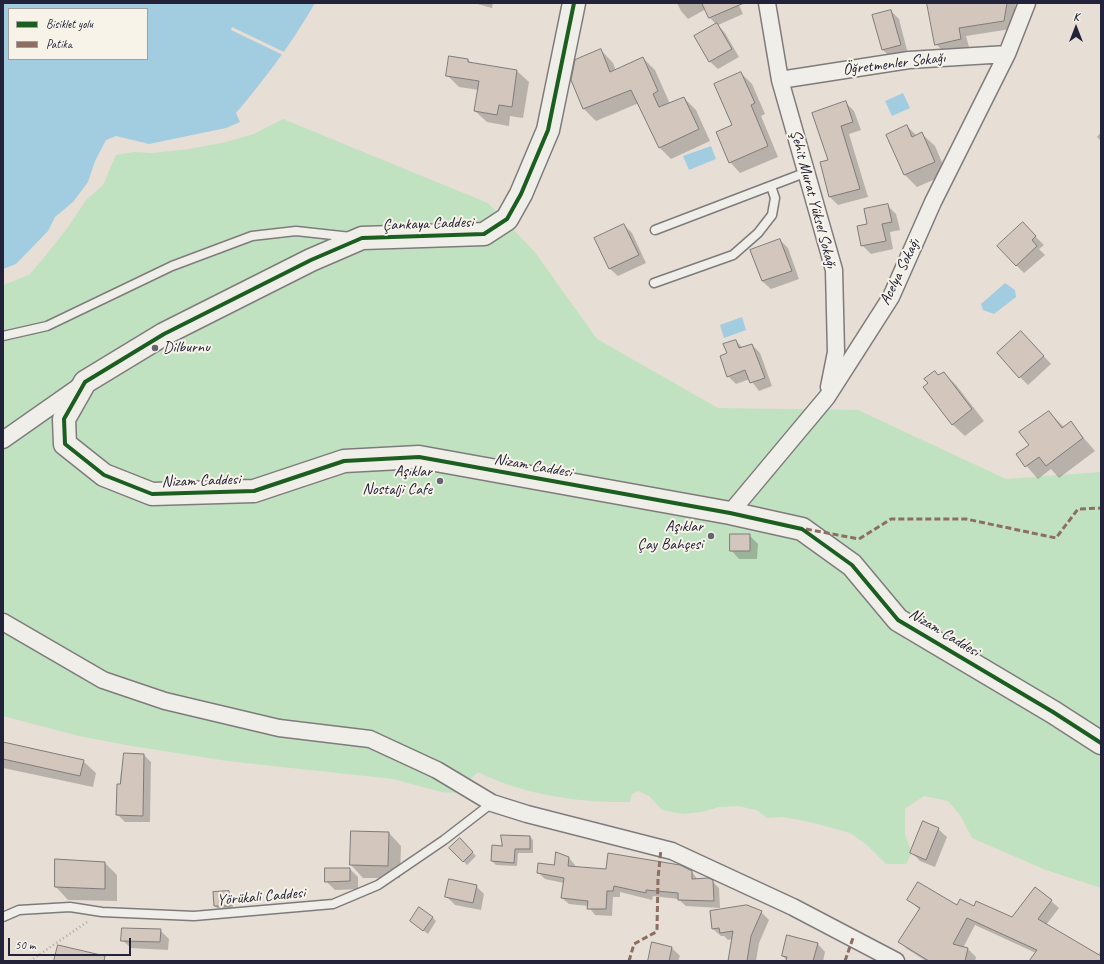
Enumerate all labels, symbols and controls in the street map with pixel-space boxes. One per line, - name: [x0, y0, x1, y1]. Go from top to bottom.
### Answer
- legend: [8, 8, 148, 60]
- north arrow: [1056, 8, 1096, 48]
- text: K: [1073, 9, 1079, 23]
- text: Bisiklet yolu: [46, 16, 93, 32]
- text: Patika: [46, 36, 72, 52]
- street label: Öğretmenler Sokağı: [842, 48, 946, 80]
- street label: Şehit Murat Yüksel Sokağı: [785, 128, 841, 270]
- street label: Çankaya Caddesi: [382, 213, 474, 235]
- street label: Acelya Sokağı: [876, 236, 924, 308]
- place label: Dilburnu: [163, 338, 210, 358]
- marker: Dilburnu: [150, 343, 160, 353]
- street label: Nizam Caddesi: [493, 450, 573, 482]
- place label: Aşıklar Nostalji Cafe: [362, 462, 432, 500]
- street label: Nizam Caddesi: [161, 470, 241, 492]
- marker: Aşıklar Nostalji Cafe: [435, 476, 445, 486]
- place label: Aşıklar Çay Bahçesi: [637, 517, 703, 555]
- marker: Aşıklar Çay Bahçesi: [706, 531, 716, 541]
- street label: Nizam Caddesi: [905, 604, 983, 662]
- street label: Yörükali Caddesi: [216, 884, 306, 910]
- scale bar: [10, 930, 133, 956]
- text: 50 m: [15, 937, 35, 953]

